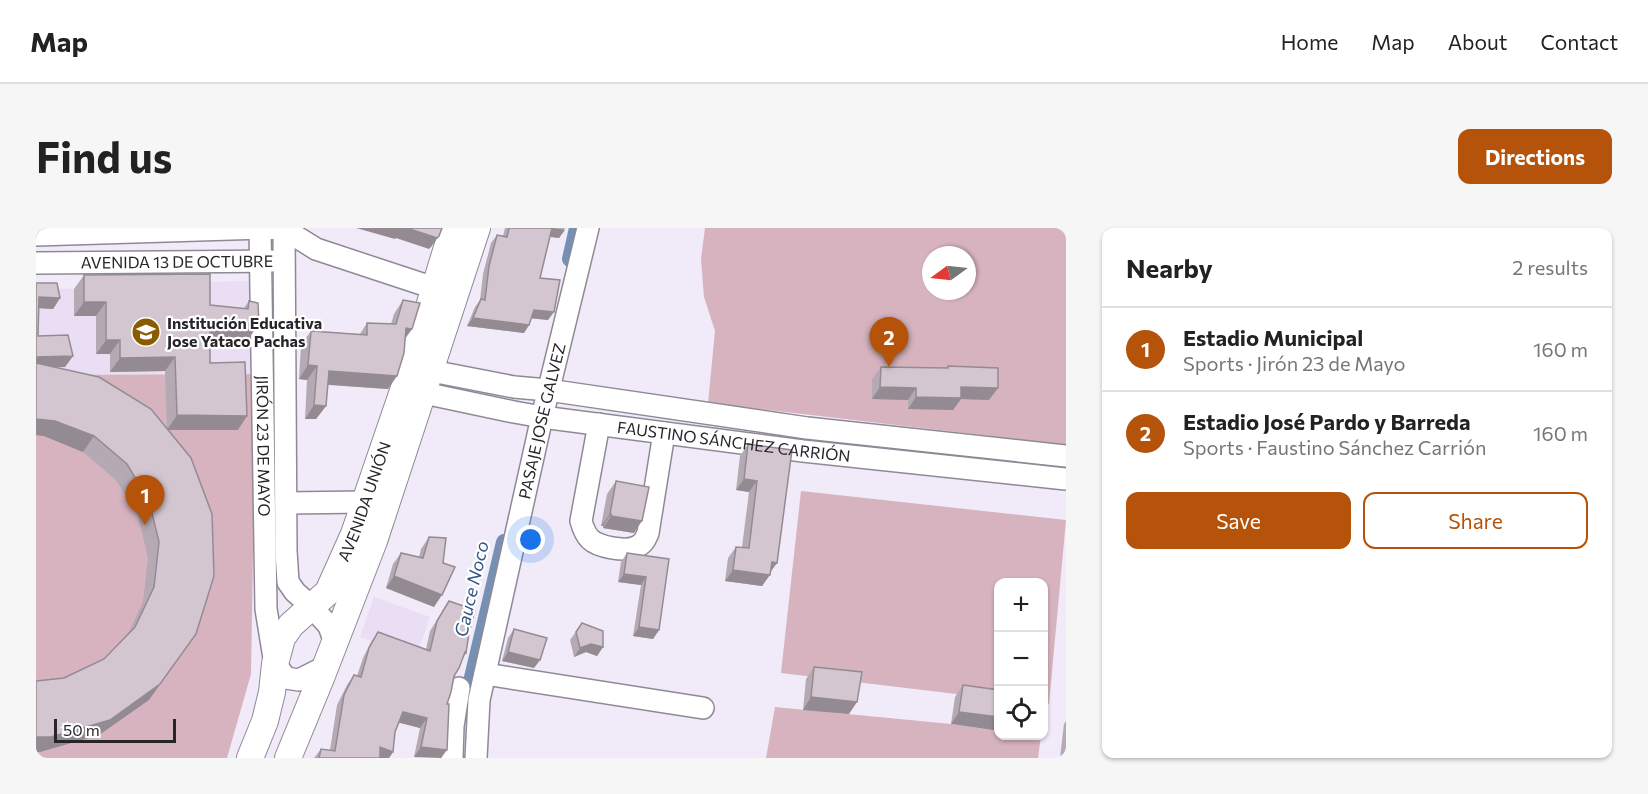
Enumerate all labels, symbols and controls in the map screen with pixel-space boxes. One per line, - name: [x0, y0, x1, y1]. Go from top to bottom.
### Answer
- text: Map: [30, 24, 88, 58]
- text: Home: [1281, 29, 1338, 54]
- text: Map: [1371, 29, 1415, 54]
- text: About: [1448, 29, 1507, 54]
- text: Contact: [1540, 29, 1618, 54]
- button: Directions: [1458, 129, 1612, 184]
- text: Find us: [36, 130, 172, 182]
- north arrow: [922, 246, 976, 300]
- street label: AVENIDA 13 DE OCTUBRE: [81, 251, 273, 272]
- text: Nearby: [1126, 252, 1213, 283]
- text: 2 results: [1512, 255, 1588, 279]
- place label: Institución Educativa Jose Yataco Pachas: [167, 313, 322, 350]
- school or university icon: Institución Educativa Jose Yataco Pachas: [130, 316, 162, 348]
- pin: 2: [870, 318, 908, 367]
- text: Estadio Municipal: [1183, 324, 1363, 351]
- text: 1: [1141, 337, 1150, 361]
- text: 160 m: [1533, 337, 1588, 361]
- street label: PASAJE JOSE GALVEZ: [514, 341, 569, 501]
- text: Sports · Jirón 23 de Mayo: [1183, 351, 1405, 375]
- street label: JIRÓN 23 DE MAYO: [253, 375, 275, 517]
- text: Estadio José Pardo y Barreda: [1183, 408, 1471, 435]
- street label: FAUSTINO SÁNCHEZ CARRIÓN: [616, 417, 851, 465]
- text: 2: [1140, 421, 1151, 445]
- text: 160 m: [1533, 421, 1588, 445]
- text: Sports · Faustino Sánchez Carrión: [1183, 435, 1486, 459]
- street label: AVENIDA UNIÓN: [333, 439, 394, 564]
- pin: 1: [126, 476, 164, 525]
- button: Save: [1126, 492, 1351, 549]
- button: Share: [1363, 492, 1588, 549]
- your location: [516, 525, 545, 554]
- water label: Cauce Noco: [449, 539, 493, 639]
- map controls: [994, 578, 1048, 740]
- button: +: [994, 578, 1048, 632]
- button: −: [994, 632, 1048, 686]
- button: locate: [994, 686, 1048, 740]
- scale bar: [54, 716, 176, 744]
- text: 50 m: [63, 720, 100, 739]

